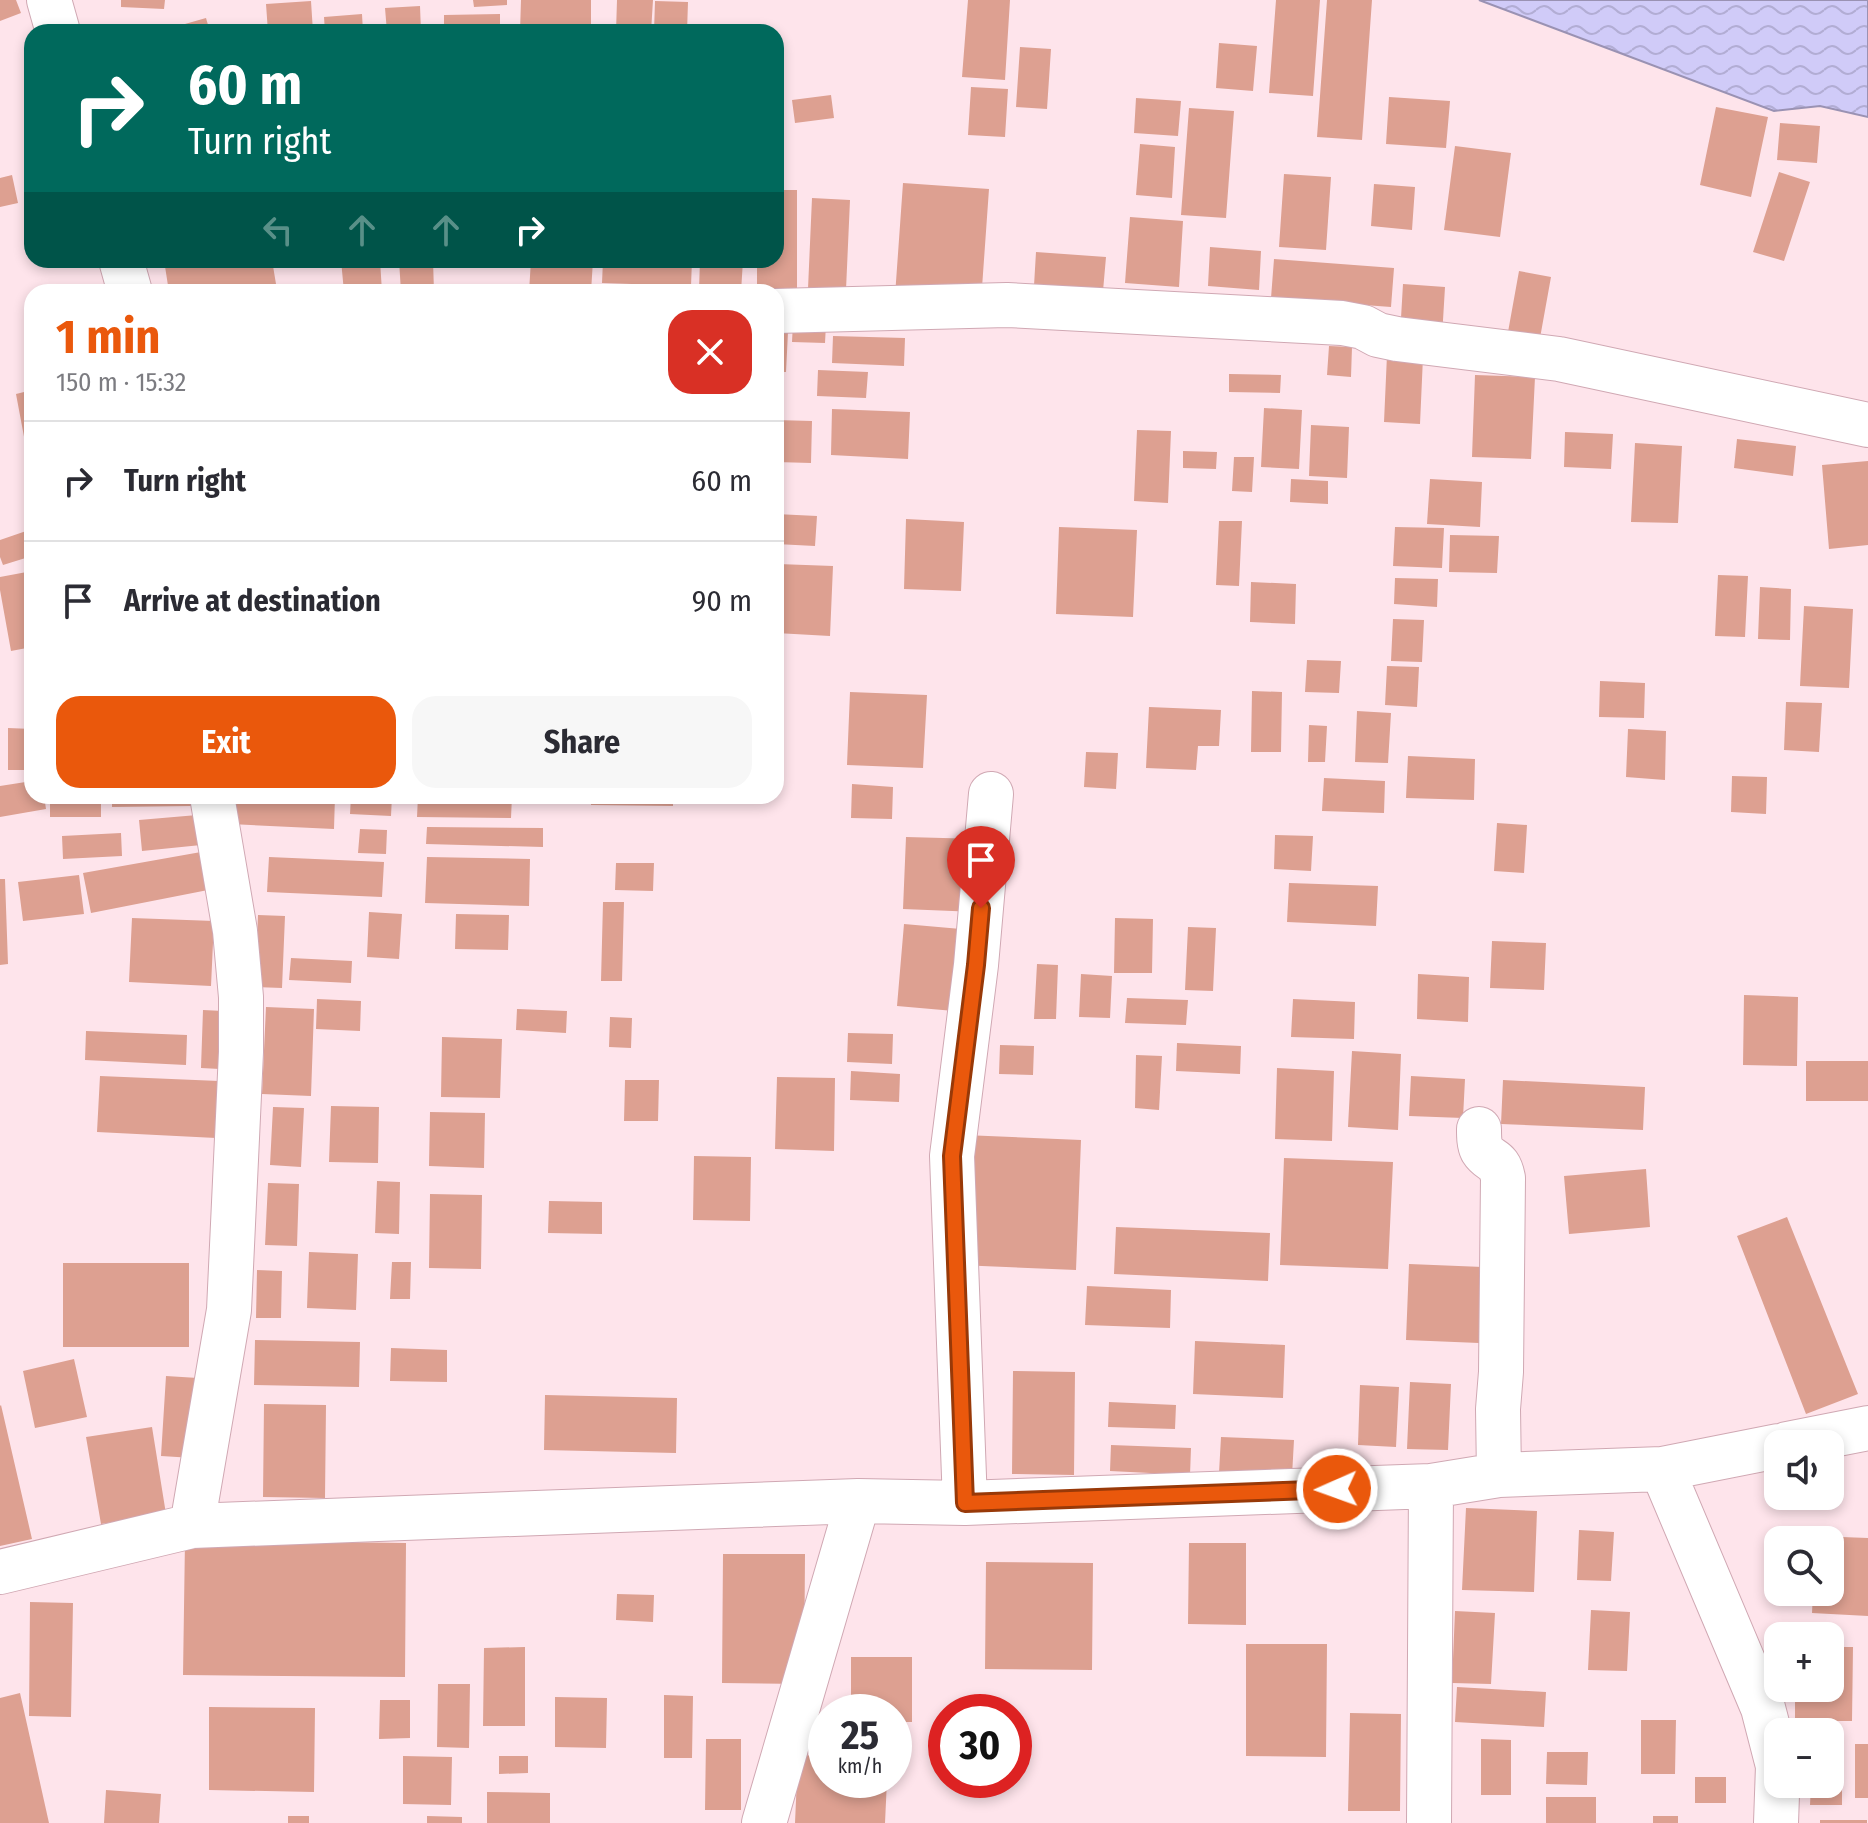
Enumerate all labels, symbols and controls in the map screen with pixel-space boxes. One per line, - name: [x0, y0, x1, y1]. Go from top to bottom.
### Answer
- text: 60 m: [188, 52, 302, 119]
- icon: right: [56, 56, 160, 160]
- text: Turn right: [188, 120, 331, 164]
- icon: left: [256, 208, 300, 252]
- icon: ahead: [340, 208, 384, 252]
- icon: ahead: [424, 208, 468, 252]
- icon: right: [508, 208, 552, 252]
- text: 1 min: [56, 308, 161, 366]
- button: close: [668, 310, 752, 394]
- text: 150 m · 15:32: [56, 367, 186, 398]
- icon: right: [56, 459, 100, 503]
- text: Turn right: [124, 463, 246, 499]
- text: 60 m: [691, 463, 752, 499]
- icon: arrive: [56, 579, 100, 623]
- text: Arrive at destination: [124, 583, 381, 619]
- text: 90 m: [692, 583, 752, 619]
- button: Exit: [56, 696, 396, 788]
- button: Share: [412, 696, 752, 788]
- pin: [947, 826, 1015, 908]
- icon: arrive: [959, 838, 1003, 882]
- map controls: [1764, 1430, 1844, 1798]
- button: sound: [1764, 1430, 1844, 1510]
- position arrow: [1295, 1447, 1379, 1531]
- button: search: [1764, 1526, 1844, 1606]
- button: +: [1764, 1622, 1844, 1702]
- speed limit sign: 30: [928, 1694, 1032, 1798]
- text: 25: [841, 1712, 879, 1760]
- button: −: [1764, 1718, 1844, 1798]
- text: km/h: [838, 1754, 882, 1778]

